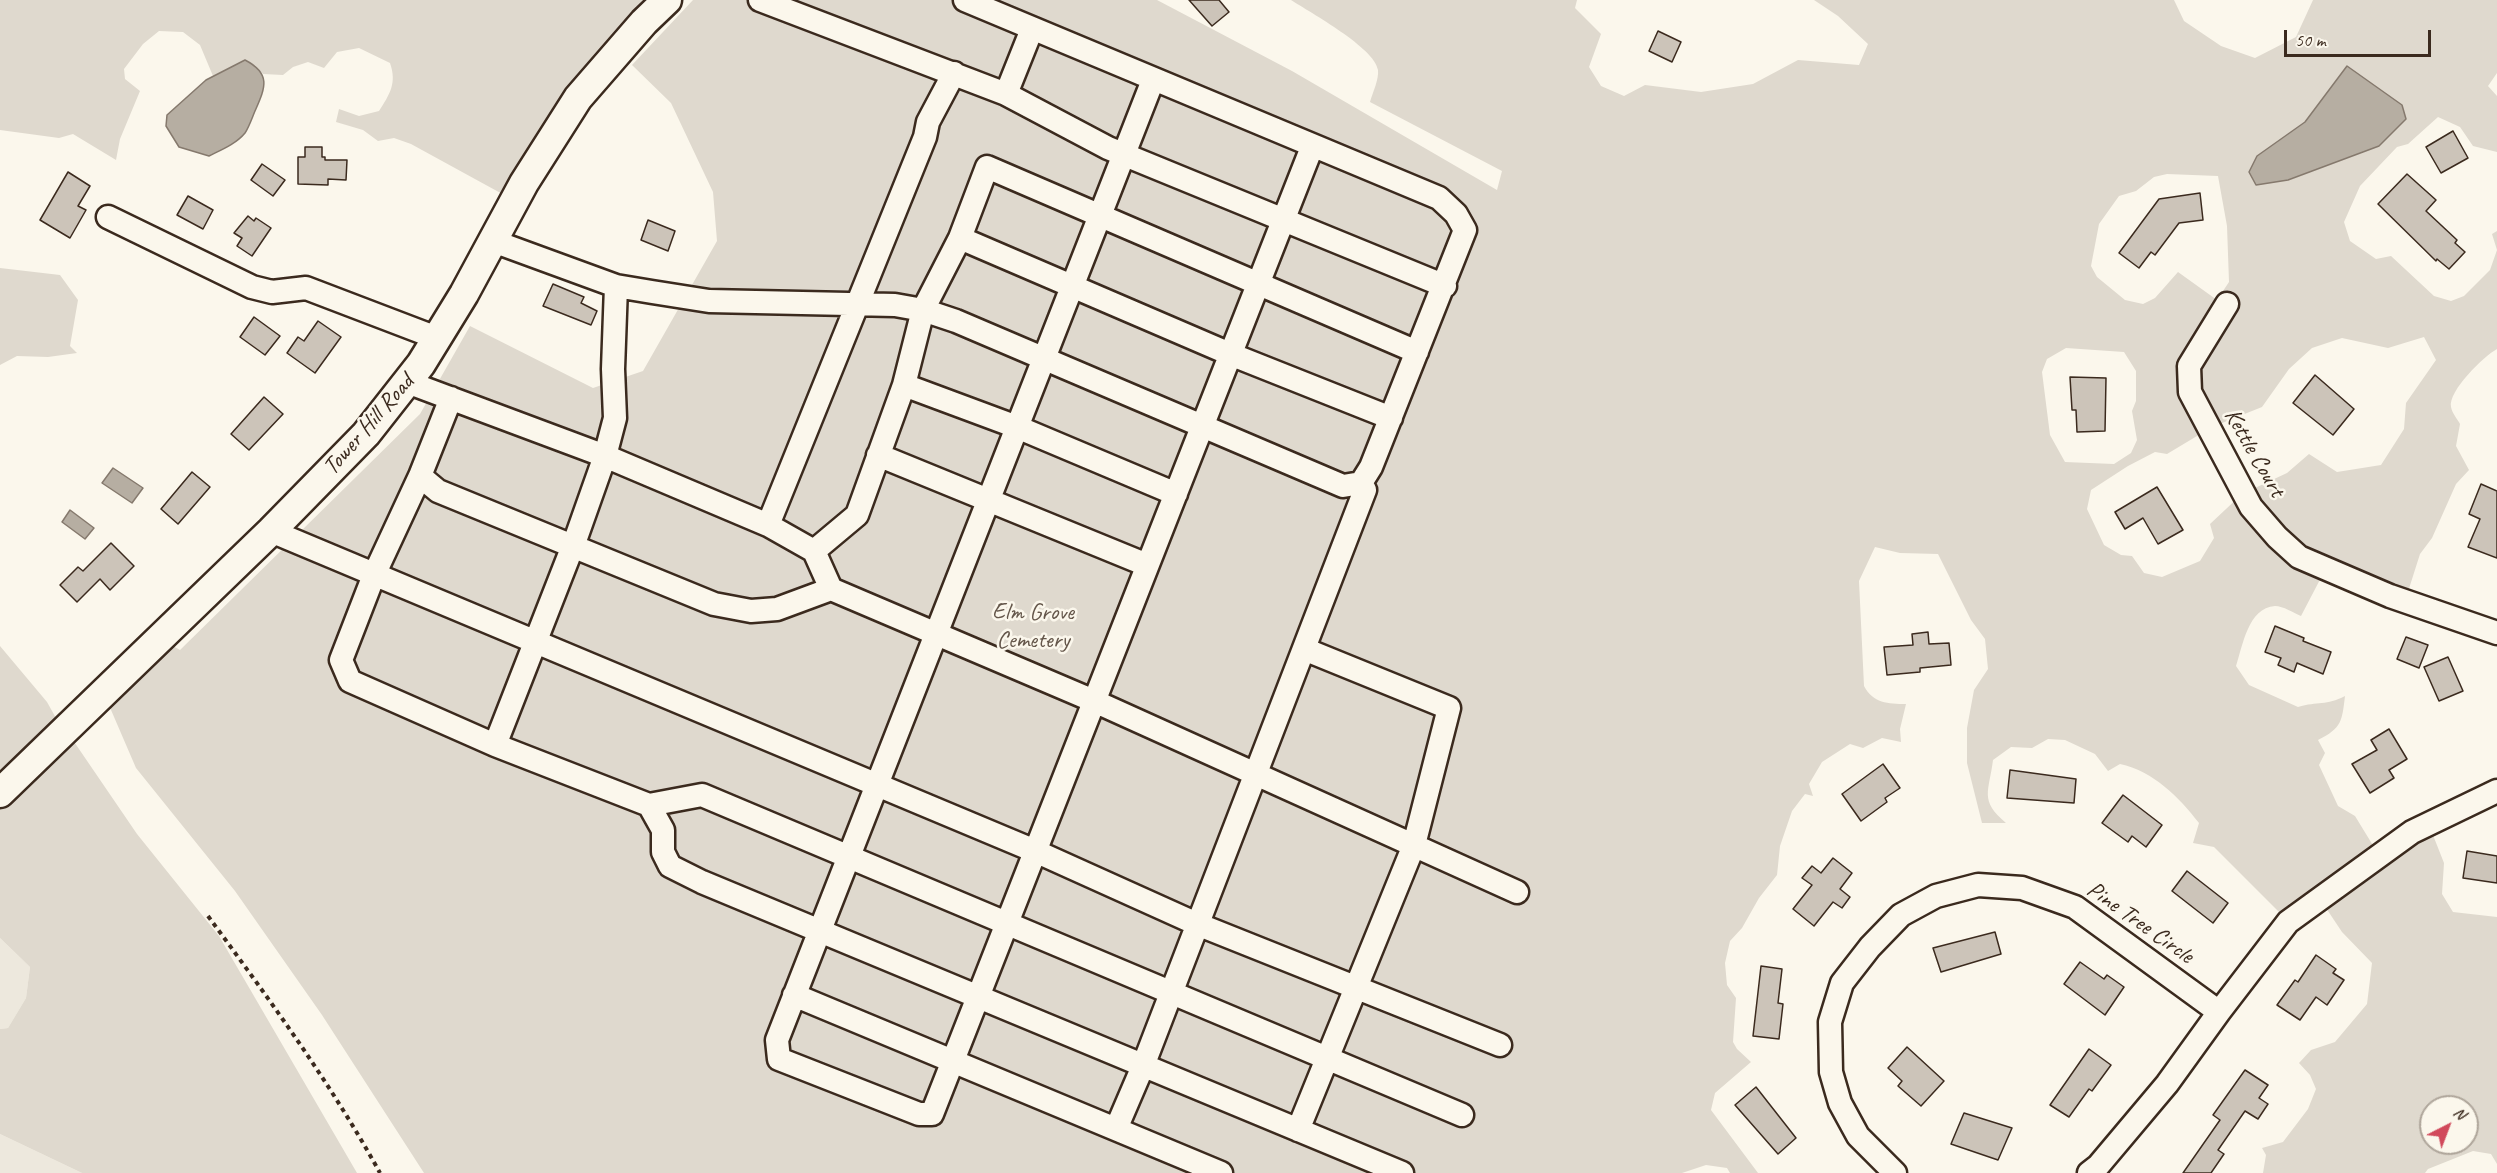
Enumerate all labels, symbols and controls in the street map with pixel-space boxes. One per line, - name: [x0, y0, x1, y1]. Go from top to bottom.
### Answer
- scale bar: [2287, 18, 2434, 56]
- text: 50 m: [2295, 29, 2326, 51]
- street label: Tower Hill Road: [317, 369, 421, 481]
- street label: Kettle Court: [2217, 404, 2291, 502]
- park label: Elm Grove Cemetery: [992, 599, 1074, 655]
- street label: Pine Tree Circle: [2081, 876, 2199, 970]
- north arrow: [2419, 1095, 2479, 1155]
- text: N: [2449, 1102, 2470, 1124]

